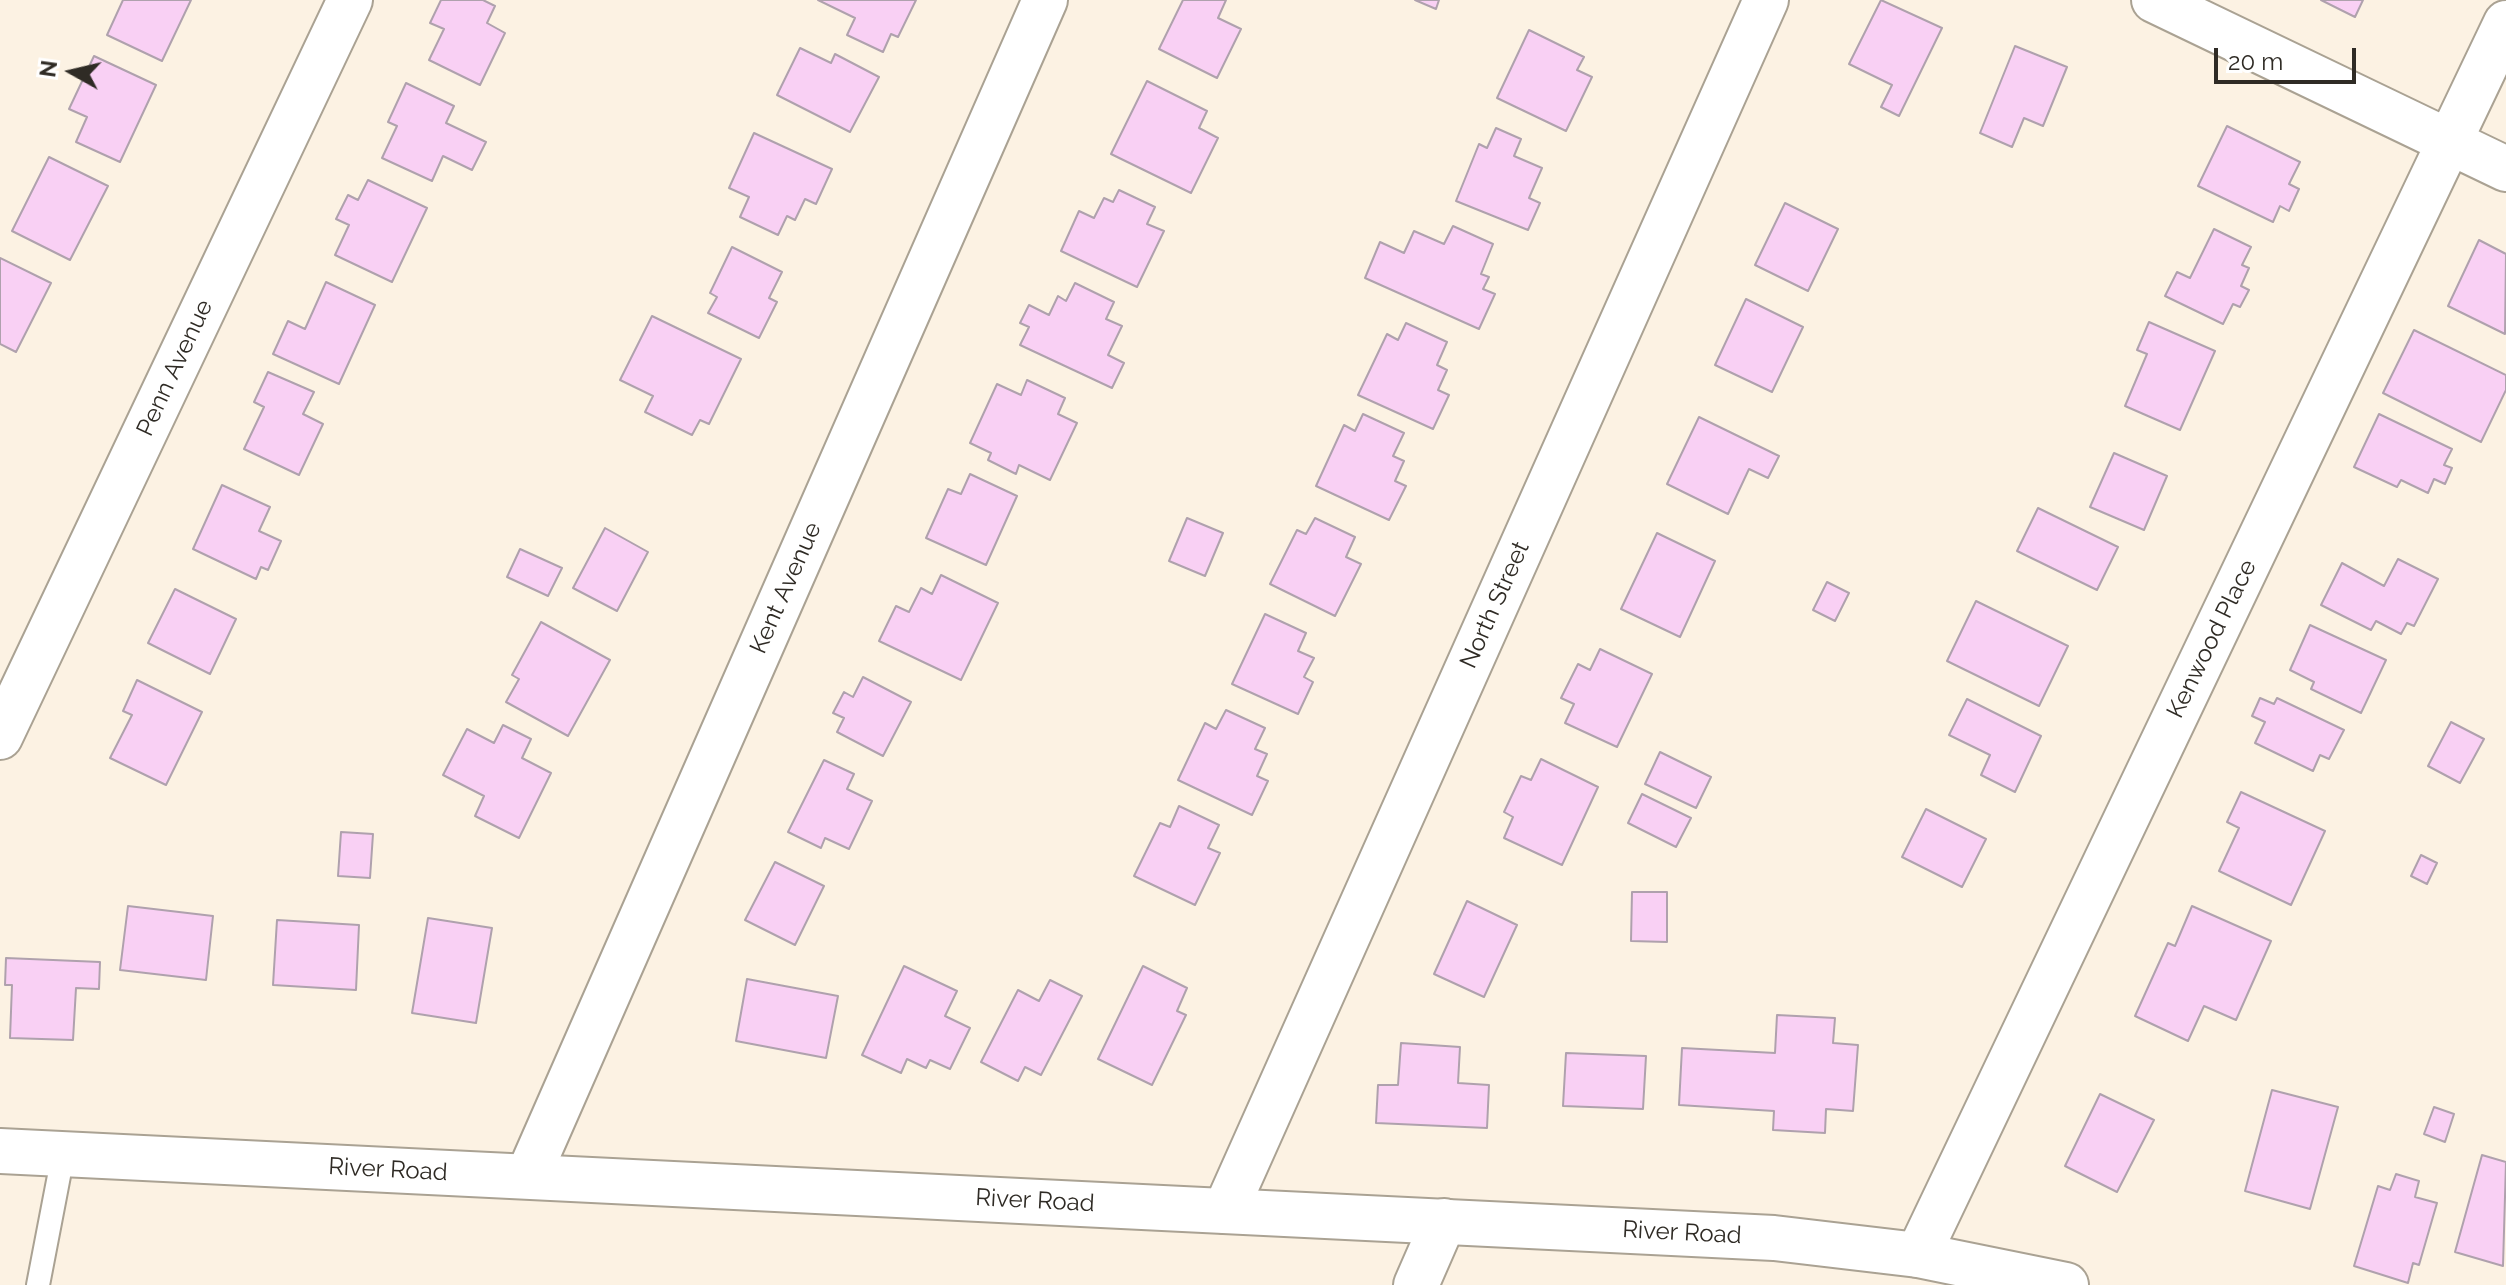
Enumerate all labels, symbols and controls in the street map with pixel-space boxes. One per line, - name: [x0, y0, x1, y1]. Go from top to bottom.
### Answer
- north arrow: [32, 32, 112, 112]
- scale bar: [2218, 32, 2360, 82]
- text: 20 m: [2228, 47, 2283, 76]
- text: N: [34, 59, 62, 79]
- street label: Penn Avenue: [131, 295, 219, 441]
- street label: Kent Avenue: [744, 518, 828, 658]
- street label: North Street: [1454, 537, 1536, 673]
- street label: Kenwood Place: [2161, 555, 2263, 723]
- street label: River Road: [328, 1152, 448, 1188]
- street label: River Road: [975, 1183, 1095, 1219]
- street label: River Road: [1622, 1215, 1742, 1251]

